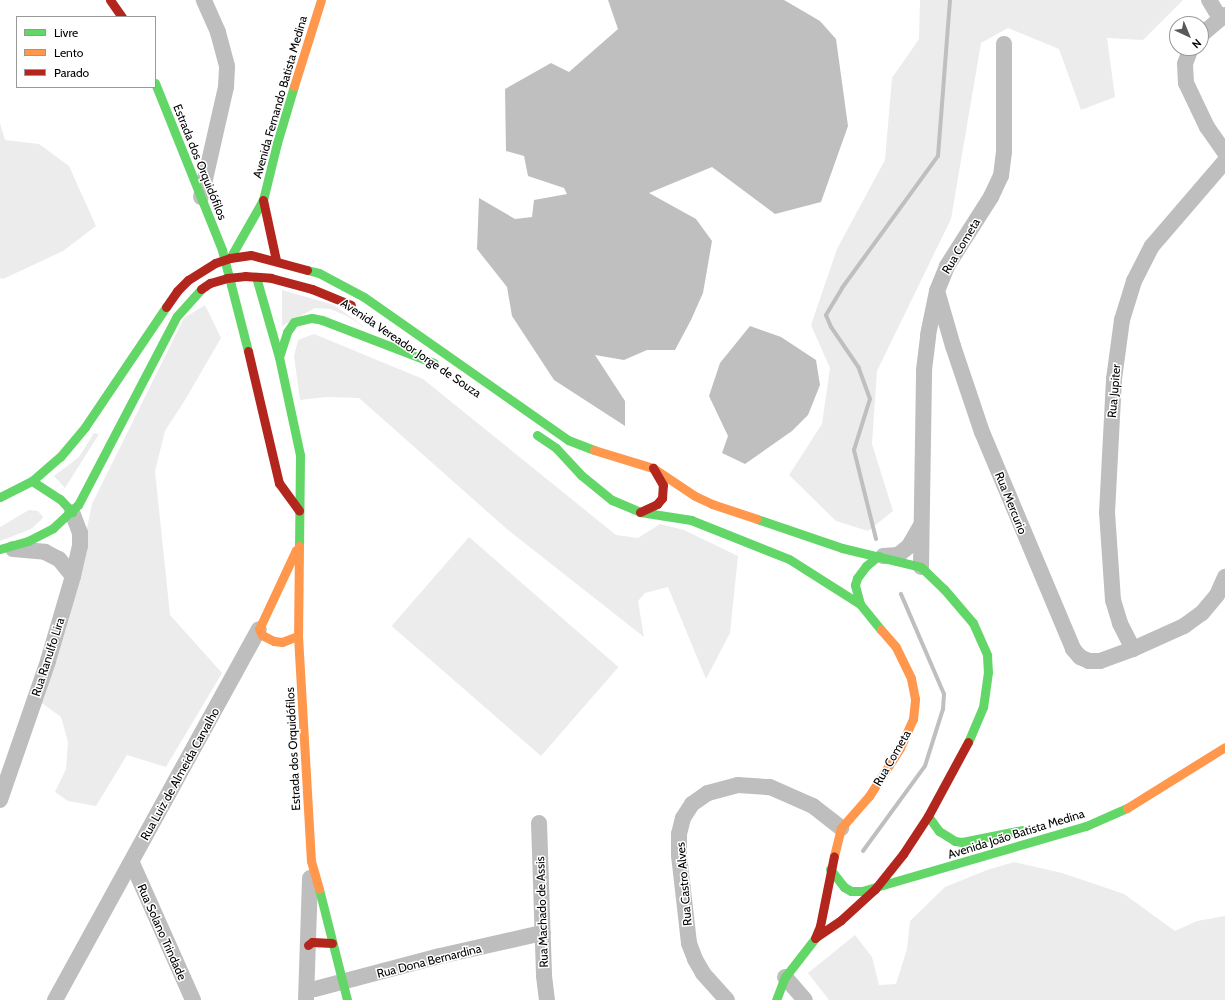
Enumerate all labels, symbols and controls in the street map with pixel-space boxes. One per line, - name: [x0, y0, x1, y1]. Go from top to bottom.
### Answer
- street label: Avenida Fernando Batista Medina: [250, 14, 310, 180]
- legend: [16, 16, 156, 88]
- north arrow: [1169, 16, 1209, 56]
- text: Livre: [54, 25, 78, 40]
- text: N: [1189, 36, 1204, 52]
- text: Lento: [54, 45, 83, 60]
- text: Parado: [54, 65, 89, 80]
- street label: Estrada dos Orquidófilos: [170, 102, 230, 222]
- street label: Rua Cometa: [939, 216, 983, 276]
- street label: Avenida Vereador Jorge de Souza: [338, 296, 484, 400]
- street label: Rua Jupiter: [1104, 363, 1124, 419]
- street label: Rua Mercurio: [992, 470, 1030, 536]
- street label: Rua Ranulfo Lira: [29, 616, 67, 698]
- street label: Estrada dos Orquidófilos: [283, 687, 303, 811]
- street label: Rua Luiz de Almeida Carvalho: [137, 705, 223, 843]
- street label: Rua Cometa: [870, 727, 914, 789]
- street label: Avenida João Batista Medina: [946, 806, 1086, 862]
- street label: Rua Castro Alves: [673, 842, 695, 926]
- street label: Rua Machado de Assis: [533, 856, 551, 968]
- street label: Rua Solano Trindade: [134, 882, 190, 982]
- street label: Rua Dona Bernardina: [375, 941, 483, 981]

